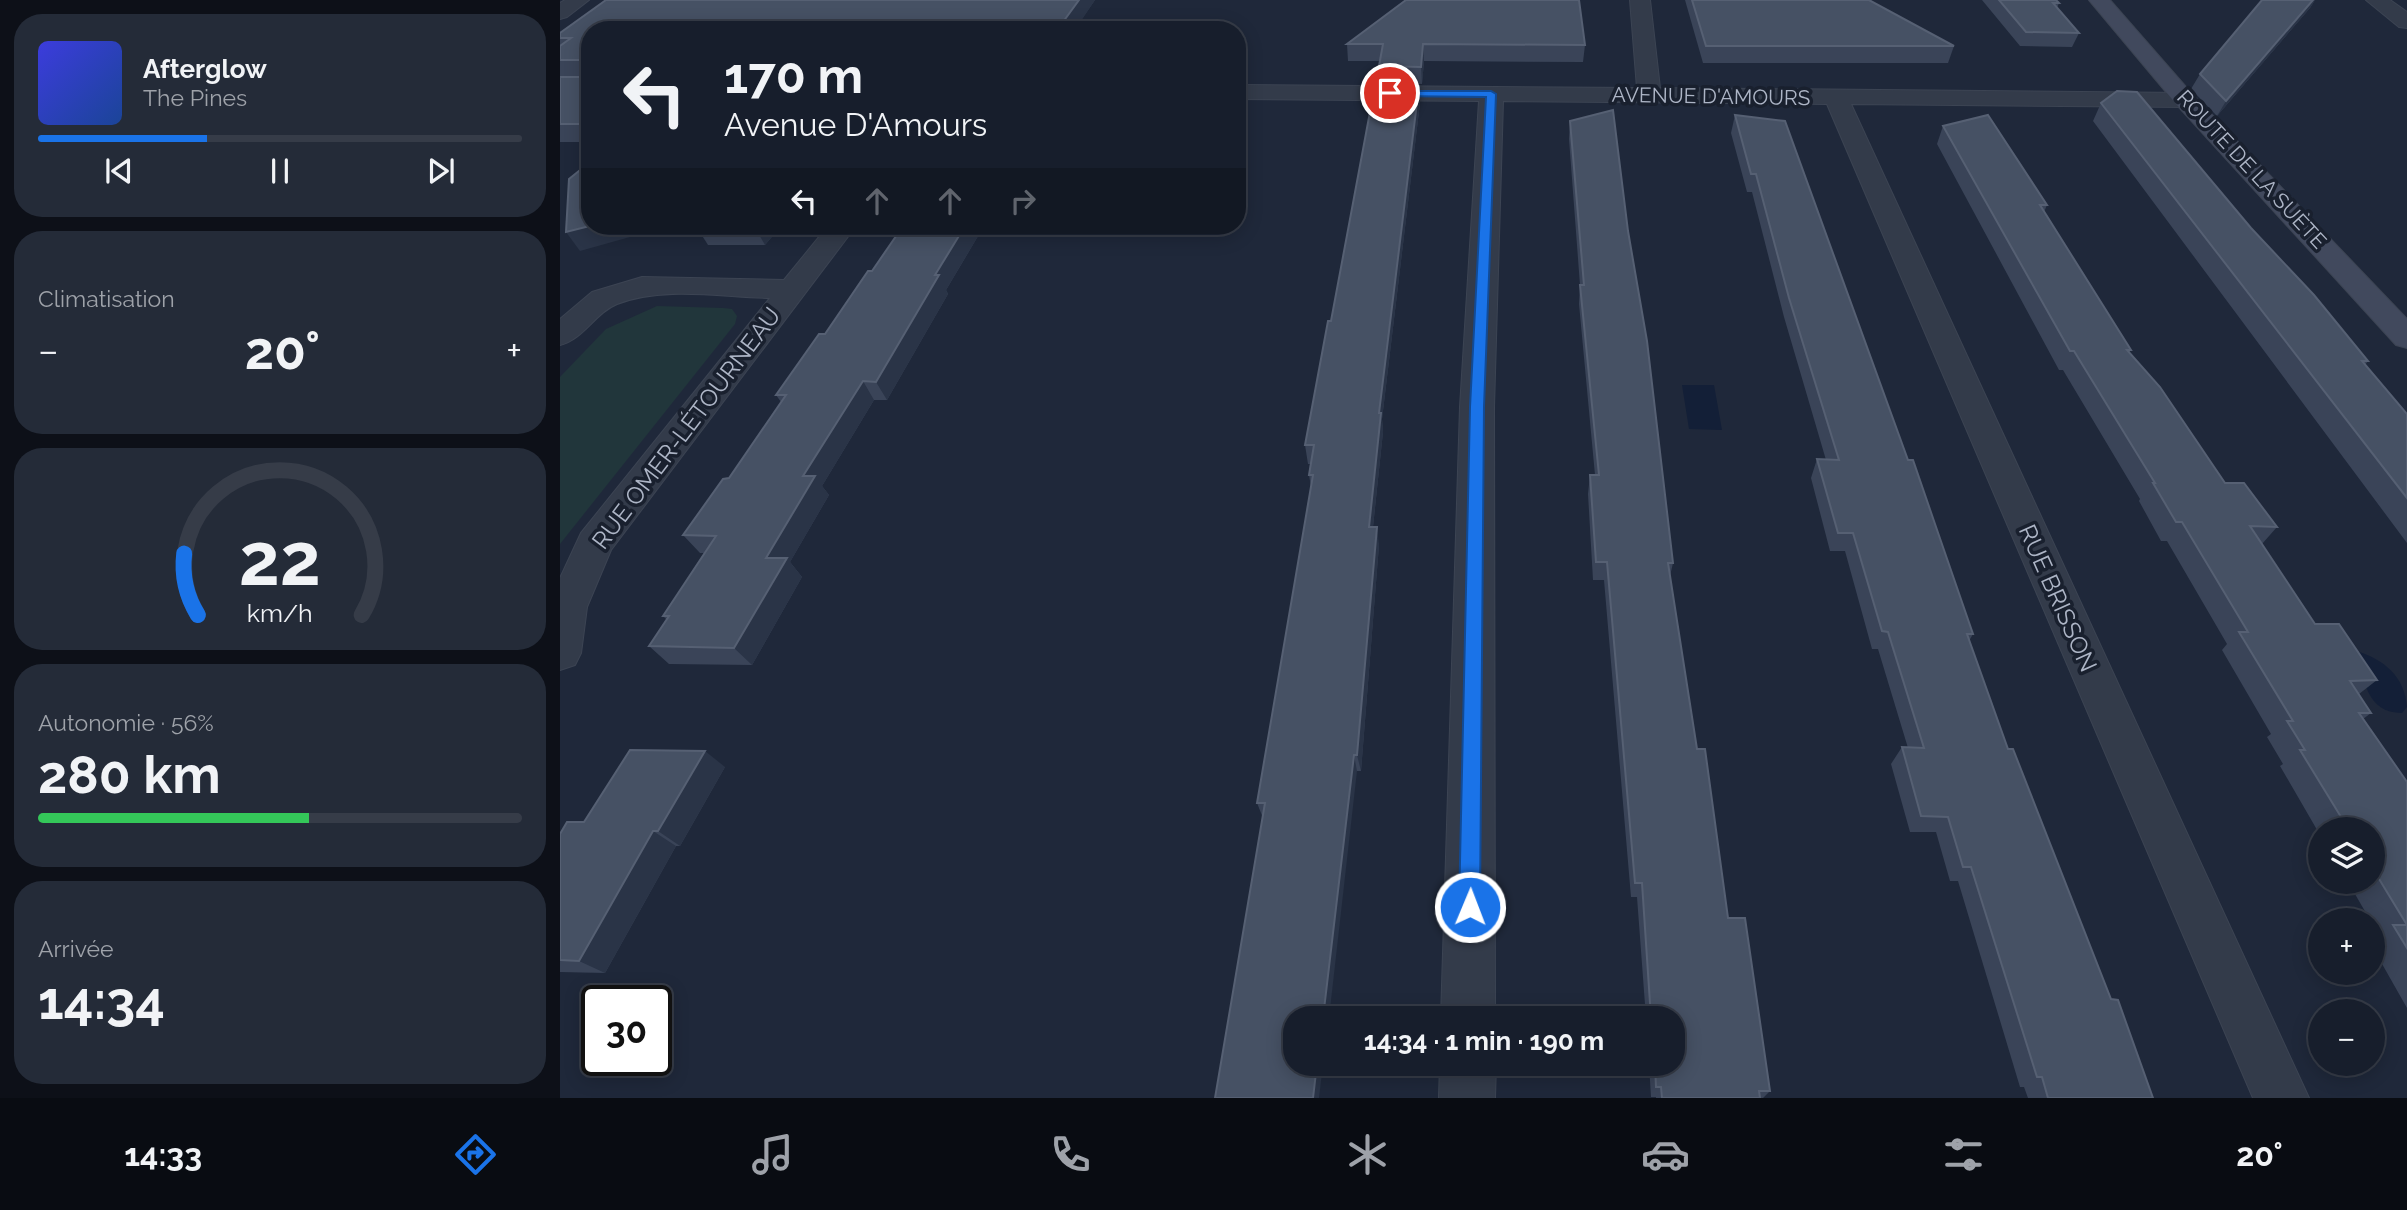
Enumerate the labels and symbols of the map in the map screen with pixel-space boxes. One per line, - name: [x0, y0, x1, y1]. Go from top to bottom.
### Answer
- pin: [1360, 63, 1420, 123]
- street label: AVENUE D'AMOURS: [1611, 82, 1811, 110]
- street label: ROUTE DE LA SUÈTE: [2172, 85, 2332, 253]
- street label: RUE OMER-LÉTOURNEAU: [586, 301, 786, 555]
- street label: RUE BRISSON: [2013, 520, 2103, 676]
- position arrow: [1433, 870, 1507, 944]
- speed limit sign: 30: [581, 985, 672, 1076]

